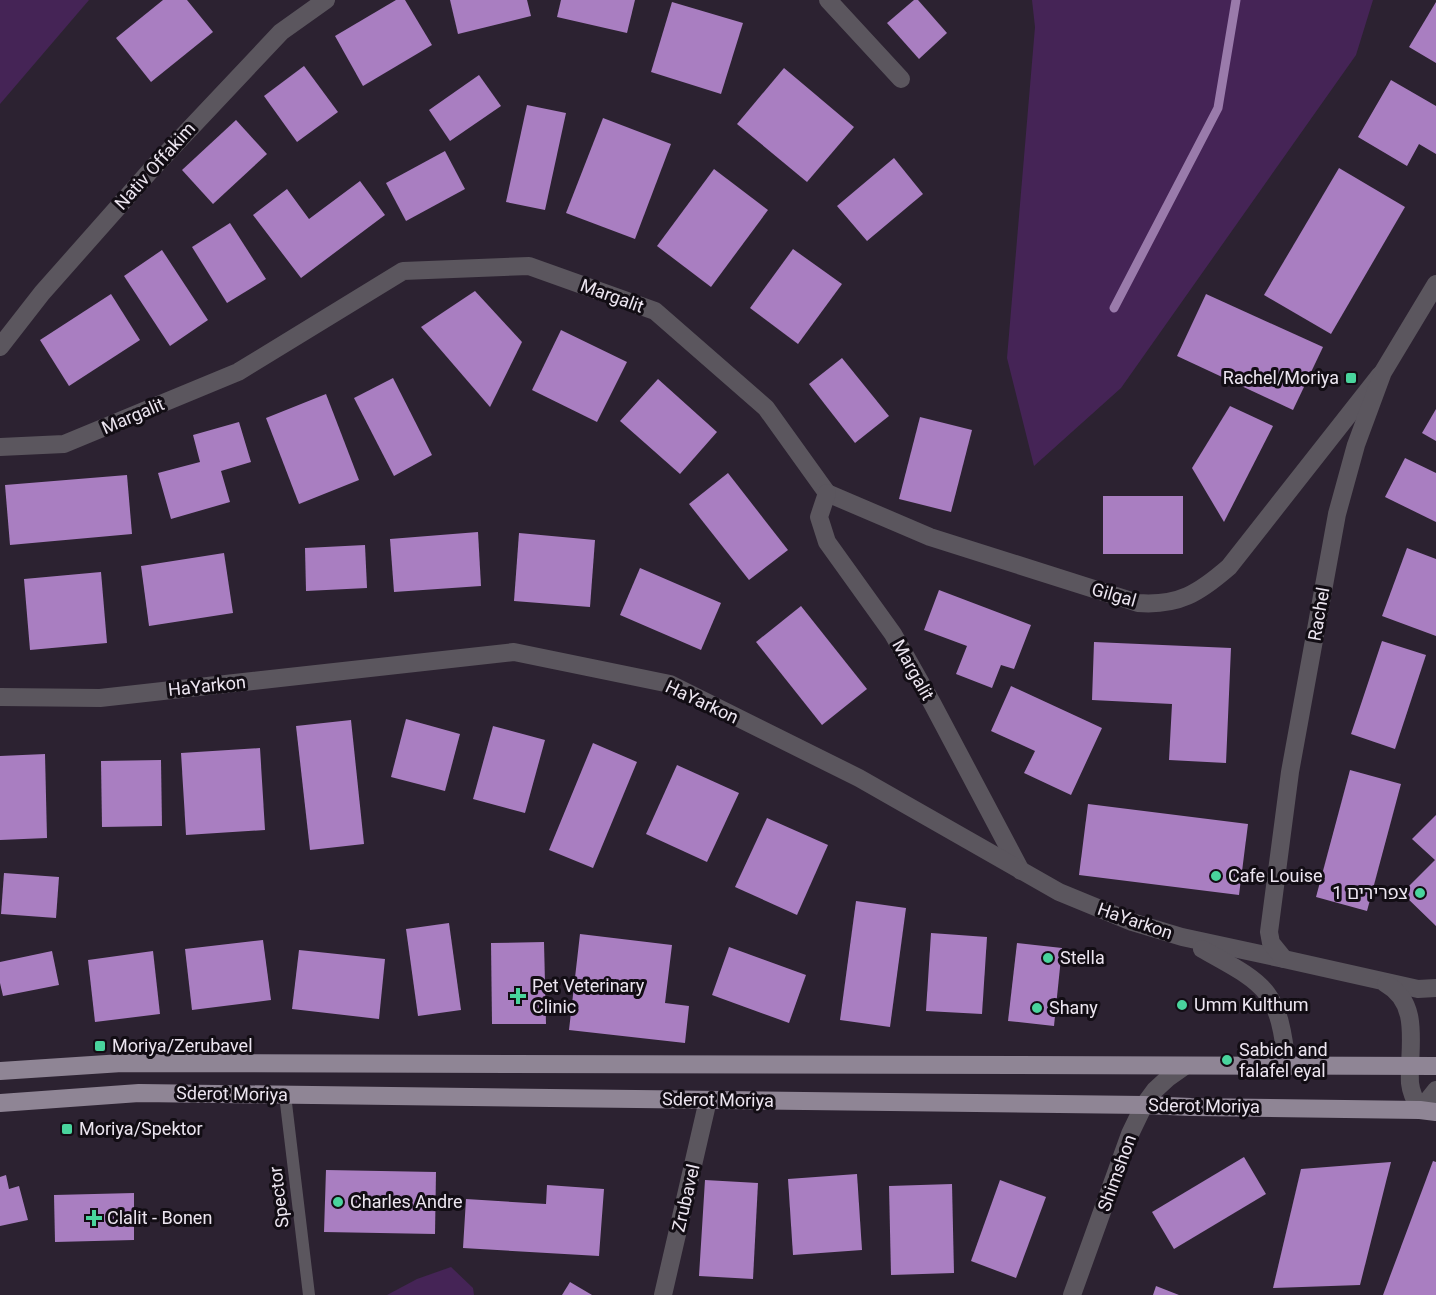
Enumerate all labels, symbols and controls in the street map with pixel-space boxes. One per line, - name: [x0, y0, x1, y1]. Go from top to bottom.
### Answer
- street label: Nativ Offakim: [110, 118, 199, 214]
- street label: Margalit: [578, 274, 647, 317]
- place label: Rachel/Moriya: [1223, 367, 1339, 388]
- marker: Rachel/Moriya: [1344, 371, 1358, 385]
- street label: Margalit: [98, 393, 167, 438]
- street label: Gilgal: [1089, 578, 1139, 611]
- street label: Rachel: [1303, 585, 1334, 642]
- street label: Margalit: [888, 636, 939, 704]
- street label: HaYarkon: [167, 671, 247, 700]
- street label: HaYarkon: [662, 676, 742, 728]
- place label: Cafe Louise: [1228, 865, 1323, 886]
- marker: Cafe Louise: [1209, 869, 1223, 883]
- place label: צפרירים 1: [1332, 882, 1408, 903]
- marker: צפרירים 1: [1413, 886, 1427, 900]
- street label: HaYarkon: [1095, 898, 1175, 943]
- place label: Stella: [1060, 947, 1105, 968]
- marker: Stella: [1041, 951, 1055, 965]
- place label: Pet Veterinary Clinic: [532, 975, 645, 1017]
- marker: Pet Veterinary Clinic: [509, 987, 527, 1005]
- place label: Umm Kulthum: [1194, 994, 1309, 1015]
- place label: Shany: [1049, 997, 1098, 1018]
- marker: Umm Kulthum: [1175, 998, 1189, 1012]
- marker: Shany: [1030, 1001, 1044, 1015]
- place label: Moriya/Zerubavel: [112, 1035, 253, 1056]
- marker: Moriya/Zerubavel: [93, 1039, 107, 1053]
- place label: Sabich and falafel eyal: [1239, 1039, 1328, 1081]
- marker: Sabich and falafel eyal: [1220, 1053, 1234, 1067]
- street label: Sderot Moriya: [176, 1082, 288, 1105]
- street label: Sderot Moriya: [662, 1088, 774, 1111]
- street label: Sderot Moriya: [1148, 1094, 1260, 1117]
- place label: Moriya/Spektor: [79, 1118, 203, 1139]
- marker: Moriya/Spektor: [60, 1122, 74, 1136]
- street label: Shimshon: [1093, 1132, 1140, 1214]
- street label: Zrubavel: [668, 1162, 704, 1234]
- street label: Spector: [264, 1165, 293, 1229]
- place label: Charles Andre: [350, 1191, 463, 1212]
- marker: Charles Andre: [331, 1195, 345, 1209]
- place label: Clalit - Bonen: [107, 1207, 212, 1228]
- marker: Clalit - Bonen: [85, 1209, 103, 1227]

